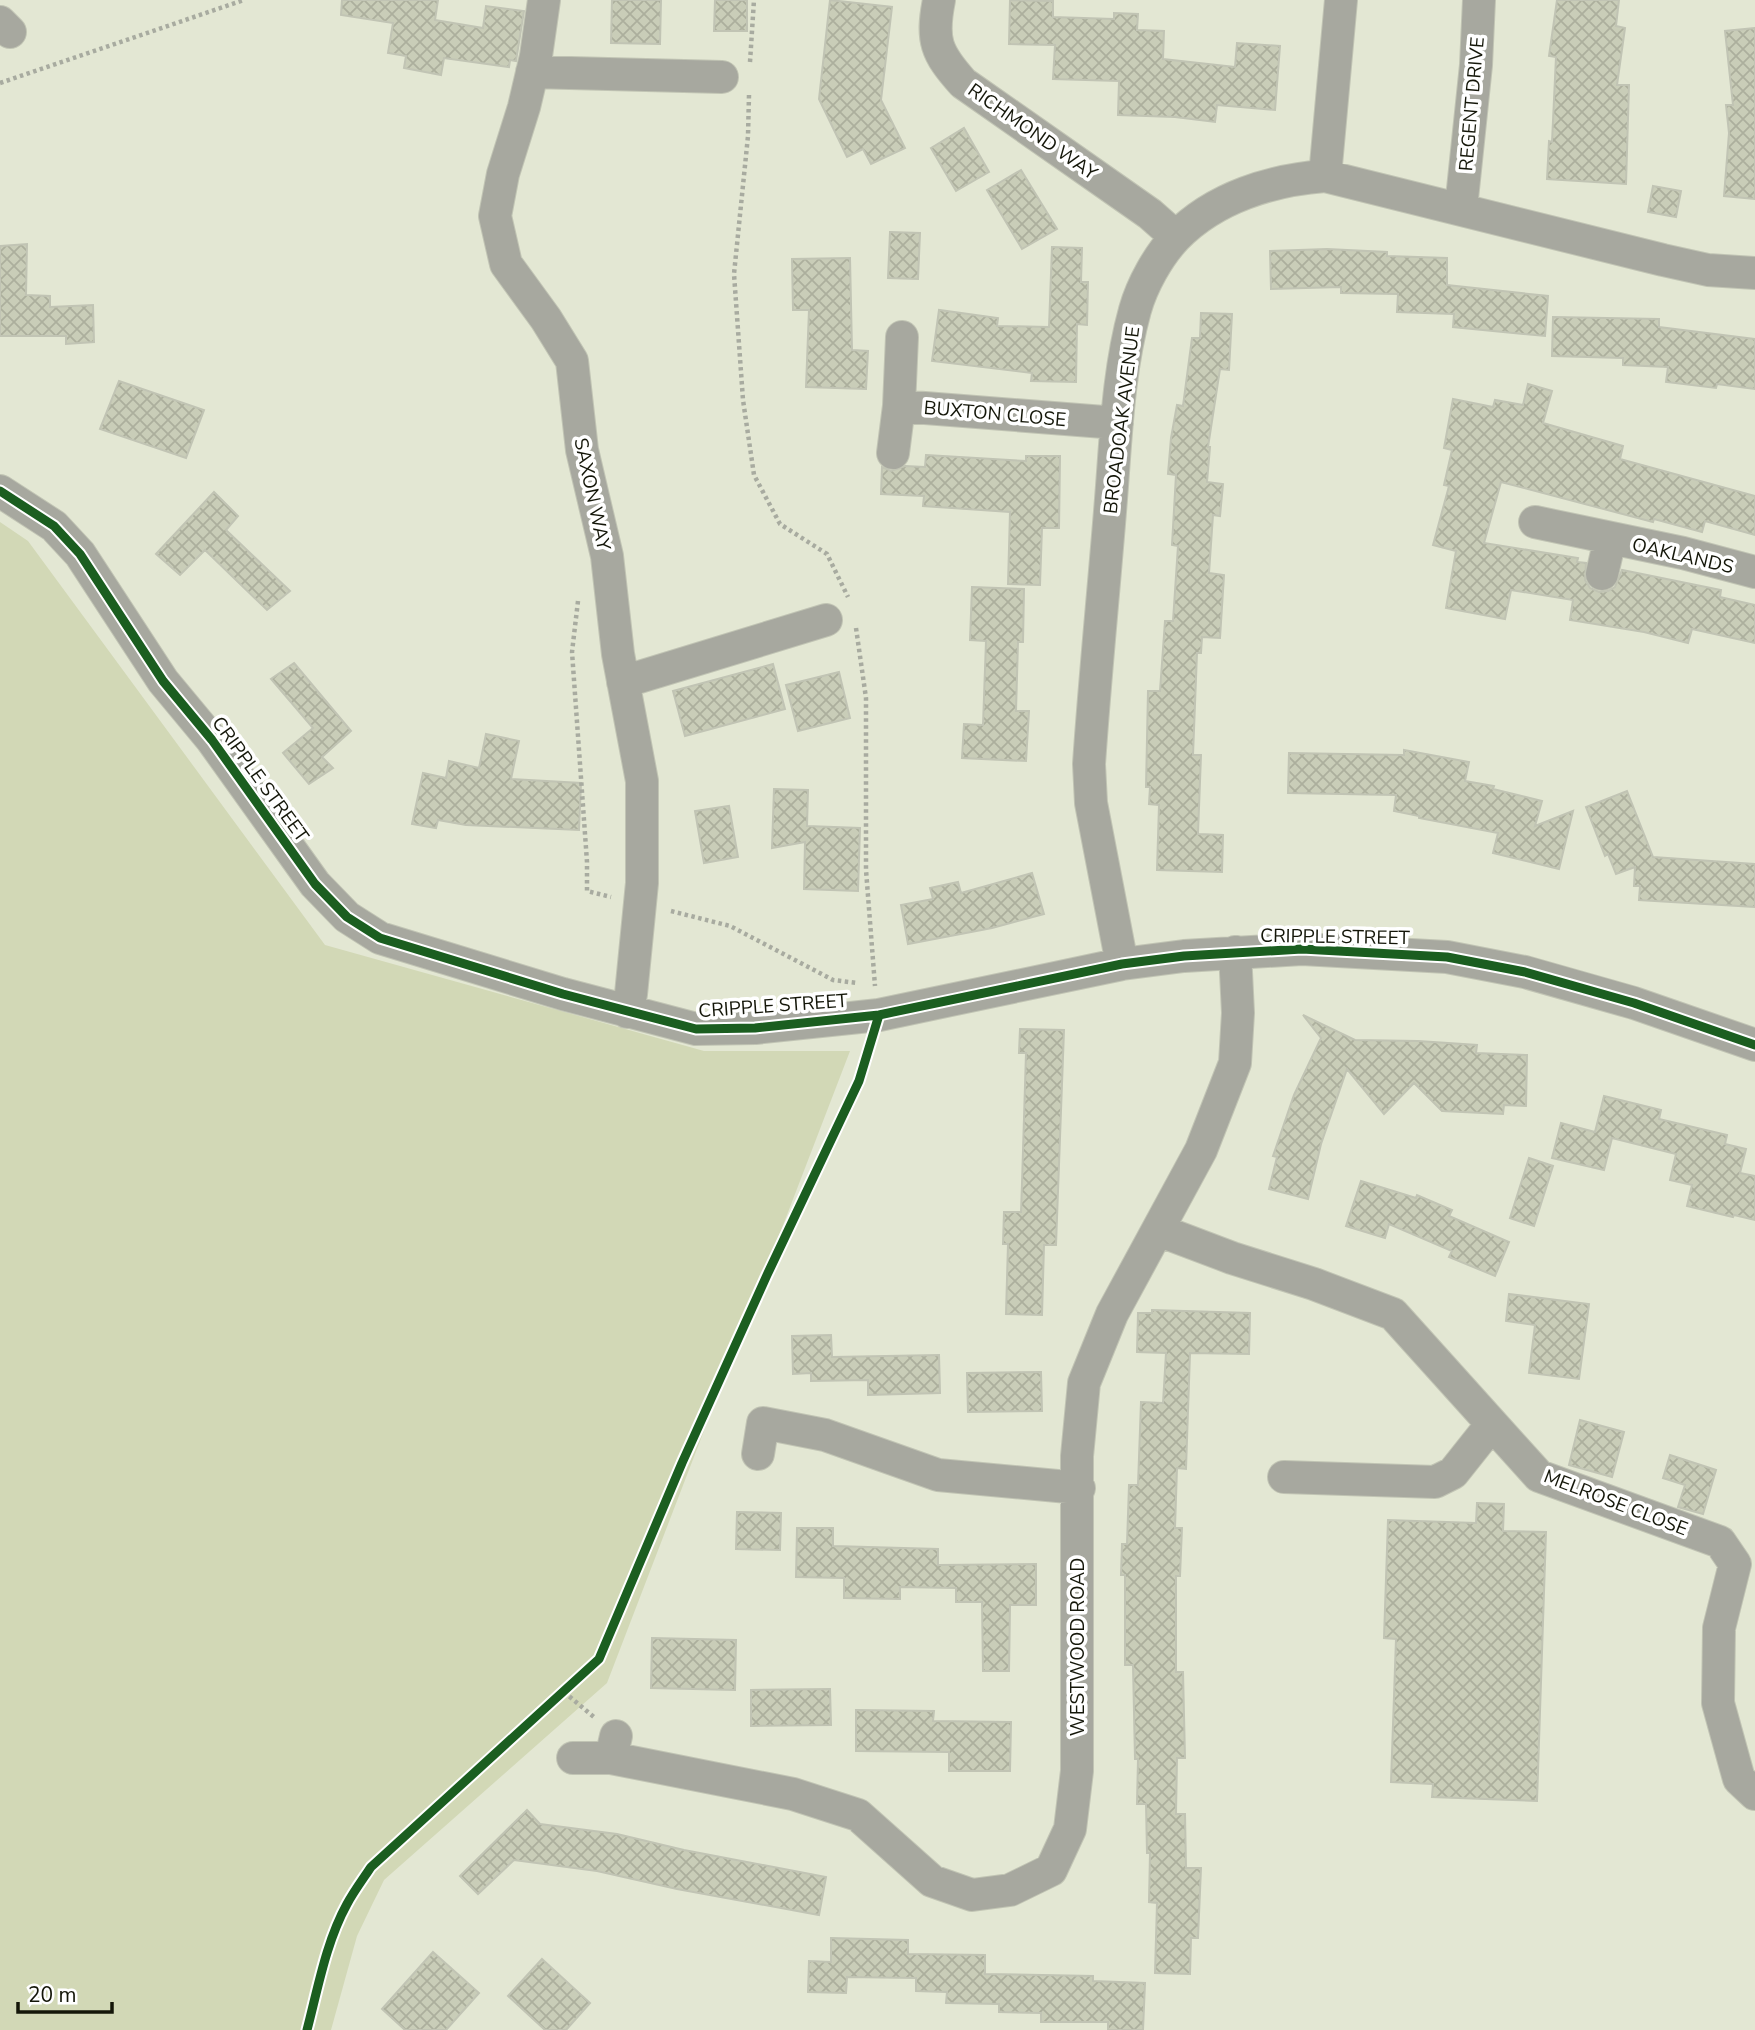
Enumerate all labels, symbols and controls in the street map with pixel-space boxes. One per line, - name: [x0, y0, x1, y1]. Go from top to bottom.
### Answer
- street label: REGENT DRIVE: [1453, 36, 1491, 172]
- street label: RICHMOND WAY: [963, 77, 1103, 187]
- street label: BROADOAK AVENUE: [1098, 325, 1146, 515]
- street label: BUXTON CLOSE: [923, 395, 1067, 433]
- street label: SAXON WAY: [567, 436, 617, 553]
- street label: OAKLANDS: [1629, 532, 1736, 580]
- street label: CRIPPLE STREET: [206, 711, 315, 848]
- street label: CRIPPLE STREET: [1260, 923, 1411, 951]
- street label: CRIPPLE STREET: [698, 988, 849, 1024]
- street label: MELROSE CLOSE: [1540, 1464, 1691, 1542]
- street label: WESTWOOD ROAD: [1065, 1558, 1091, 1736]
- scale bar: [18, 1970, 112, 2014]
- text: 20 m: [28, 1981, 77, 2009]

